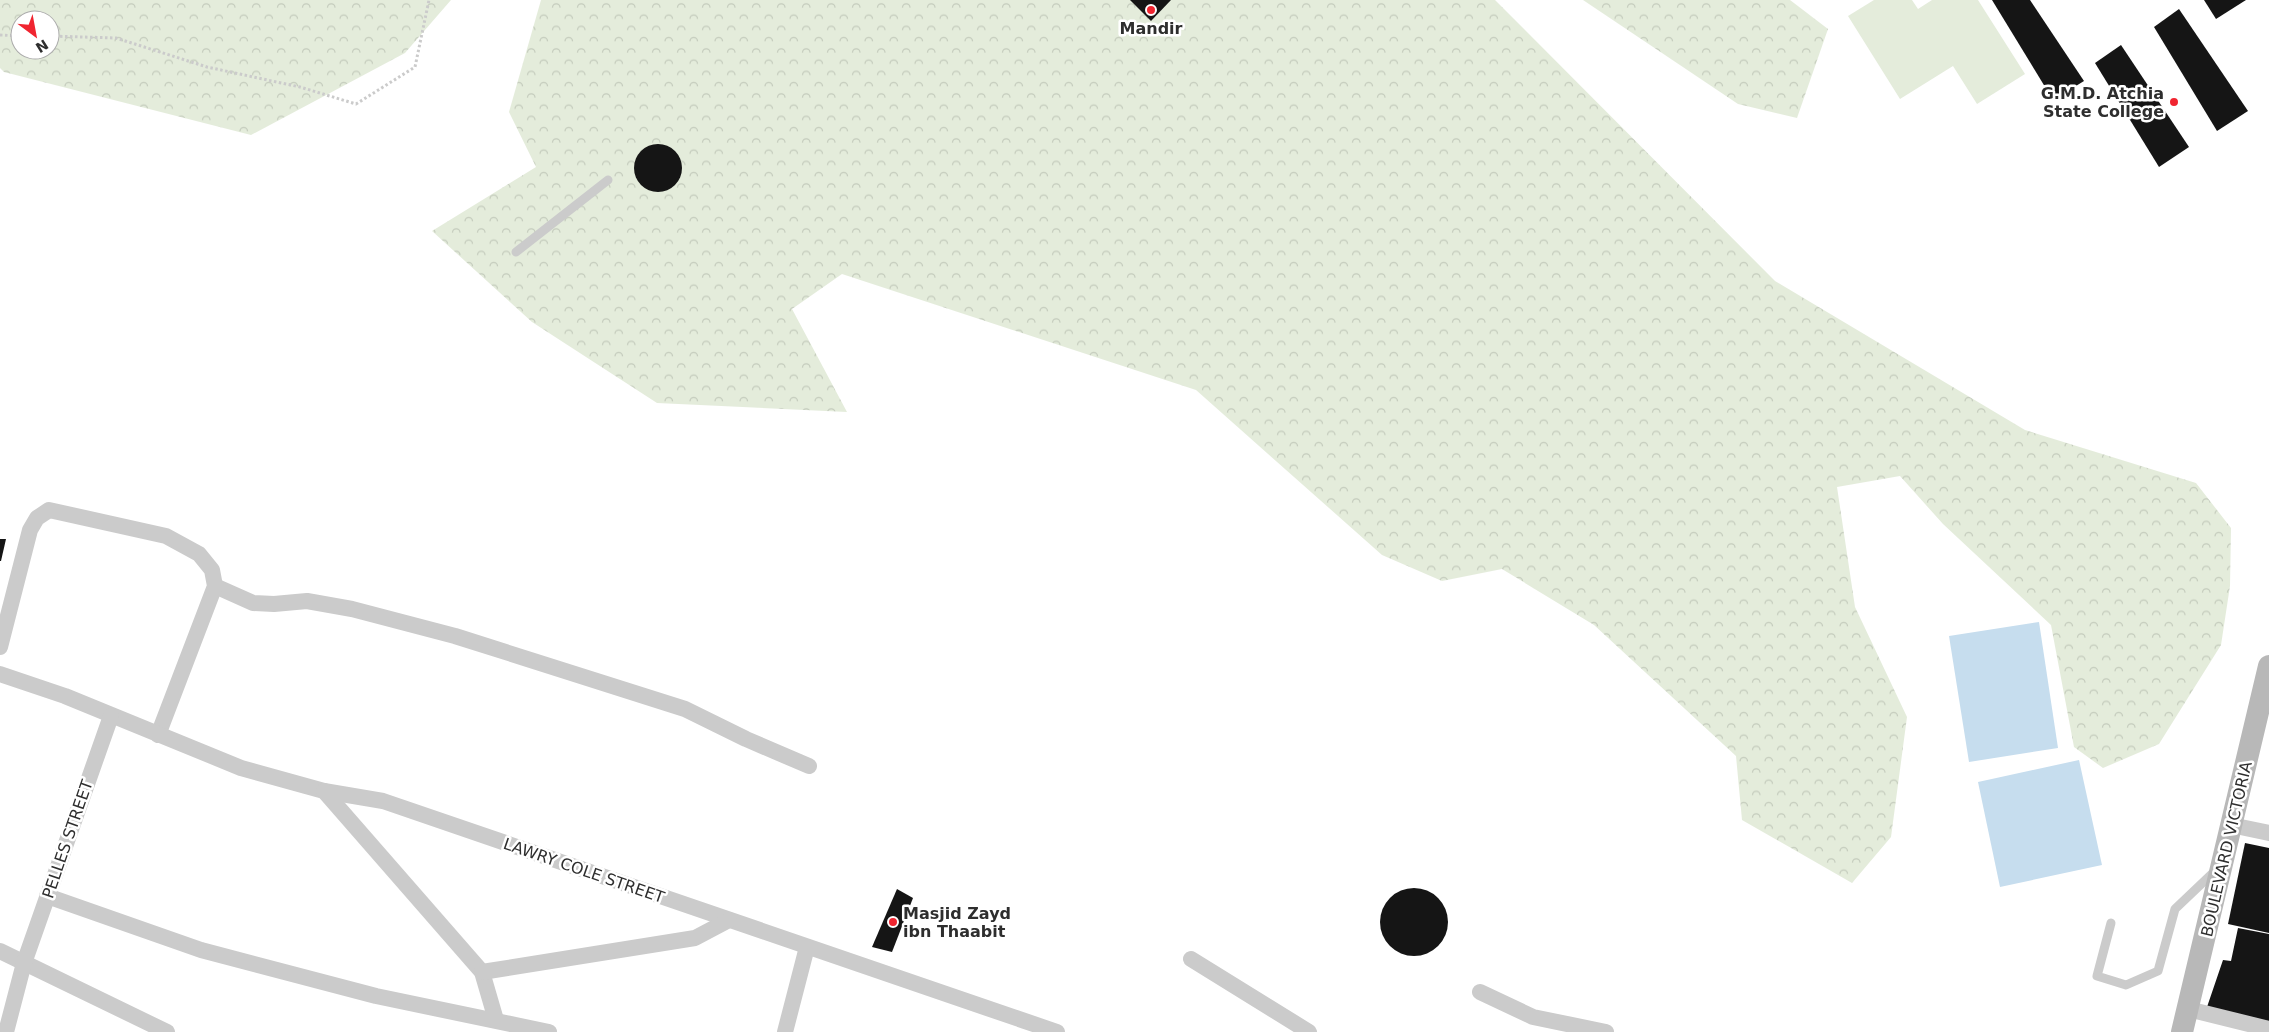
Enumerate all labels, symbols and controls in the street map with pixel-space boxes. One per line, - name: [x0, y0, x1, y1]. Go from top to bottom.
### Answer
- marker: Mandir: [1145, 4, 1157, 16]
- north arrow: [10, 10, 60, 60]
- place label: Mandir: [1120, 19, 1183, 38]
- text: N: [33, 36, 51, 56]
- place label: G.M.D. Atchia State College: [2041, 84, 2164, 121]
- marker: G.M.D. Atchia State College: [2168, 96, 2180, 108]
- street label: BOULEVARD VICTORIA: [2197, 760, 2256, 939]
- street label: PELLES STREET: [38, 777, 97, 901]
- street label: LAWRY COLE STREET: [501, 834, 667, 907]
- place label: Masjid Zayd ibn Thaabit: [903, 904, 1011, 941]
- marker: Masjid Zayd ibn Thaabit: [887, 916, 899, 928]

